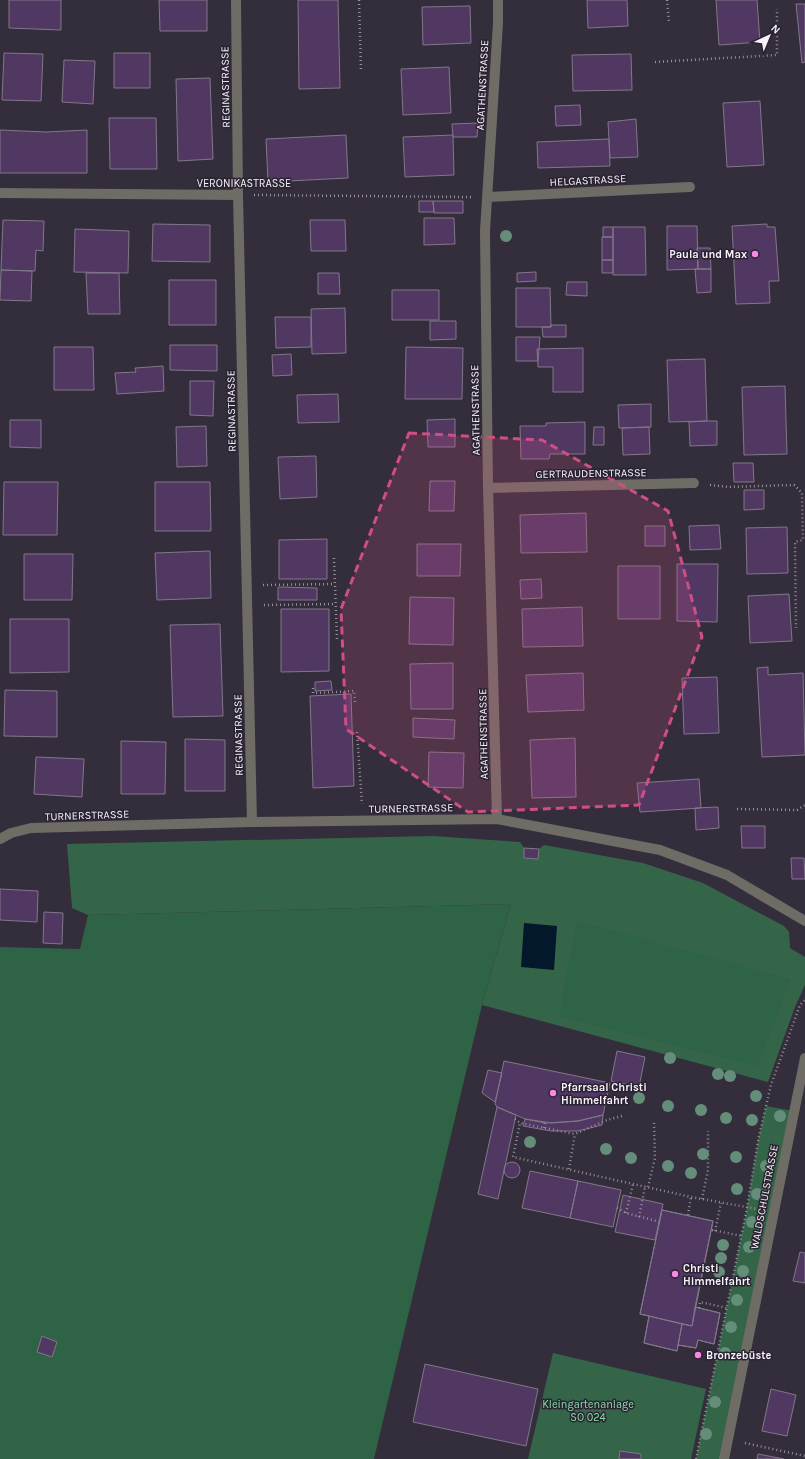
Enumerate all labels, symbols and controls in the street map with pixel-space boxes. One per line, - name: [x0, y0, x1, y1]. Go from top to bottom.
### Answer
- north arrow: [749, 16, 789, 56]
- text: N: [768, 22, 783, 37]
- street label: AGATHENSTRASSE: [474, 39, 491, 131]
- street label: REGINASTRASSE: [218, 46, 233, 128]
- street label: HELGASTRASSE: [549, 172, 627, 189]
- street label: VERONIKASTRASSE: [197, 177, 291, 190]
- place label: Paula und Max: [669, 248, 747, 261]
- marker: Paula und Max: [750, 249, 760, 259]
- street label: AGATHENSTRASSE: [468, 365, 483, 455]
- street label: REGINASTRASSE: [224, 370, 239, 452]
- street label: GERTRAUDENSTRASSE: [535, 466, 647, 481]
- street label: AGATHENSTRASSE: [476, 689, 491, 779]
- street label: REGINASTRASSE: [231, 694, 246, 776]
- street label: TURNERSTRASSE: [369, 801, 453, 816]
- street label: TURNERSTRASSE: [45, 808, 130, 823]
- place label: Pfarrsaal Christi Himmelfahrt: [561, 1081, 647, 1107]
- marker: Pfarrsaal Christi Himmelfahrt: [548, 1088, 558, 1098]
- street label: WALDSCHULSTRASSE: [748, 1144, 781, 1250]
- place label: Christi Himmelfahrt: [683, 1262, 751, 1288]
- marker: Christi Himmelfahrt: [670, 1269, 680, 1279]
- place label: Bronzebüste: [706, 1349, 772, 1362]
- marker: Bronzebüste: [693, 1350, 703, 1360]
- park label: Kleingartenanlage SO 024: [542, 1398, 634, 1424]

